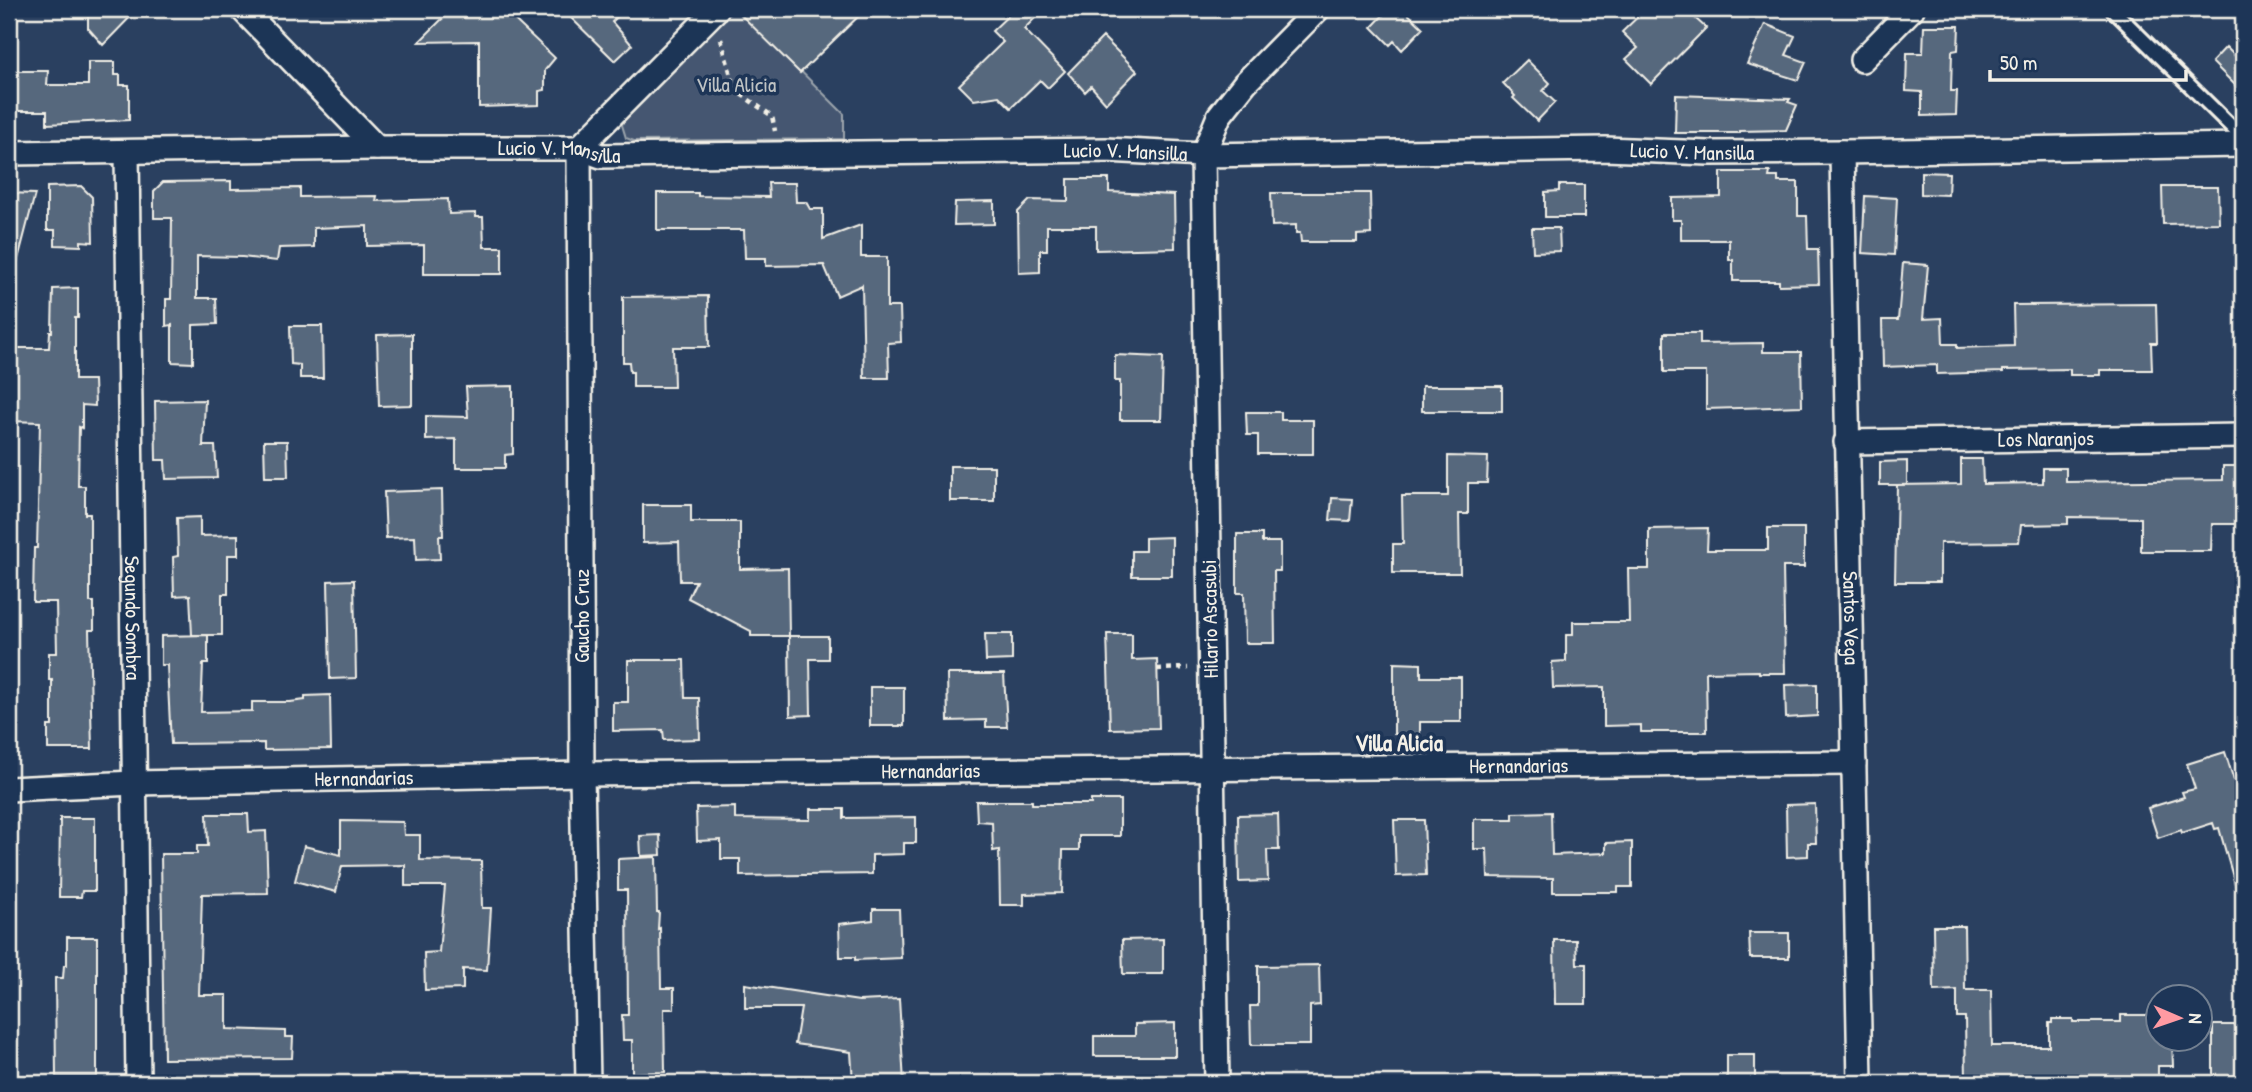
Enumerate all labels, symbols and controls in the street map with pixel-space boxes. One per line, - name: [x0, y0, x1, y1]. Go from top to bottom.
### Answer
- scale bar: [1990, 38, 2186, 82]
- text: 50 m: [2000, 48, 2037, 77]
- park label: Villa Alicia: [696, 70, 776, 99]
- street label: Lucio V. Mansilla: [498, 133, 621, 170]
- street label: Lucio V. Mansilla: [1063, 135, 1188, 168]
- street label: Lucio V. Mansilla: [1630, 135, 1754, 167]
- street label: Los Naranjos: [1998, 423, 2094, 454]
- street label: Segundo Sombra: [118, 556, 148, 680]
- street label: Hilario Ascasubi: [1194, 559, 1225, 679]
- street label: Gaucho Cruz: [567, 569, 596, 663]
- street label: Santos Vega: [1836, 571, 1867, 665]
- district label: Villa Alicia: [1355, 727, 1443, 758]
- street label: Hernandarias: [1469, 750, 1568, 780]
- street label: Hernandarias: [881, 756, 980, 785]
- street label: Hernandarias: [314, 762, 414, 793]
- north arrow: [2144, 984, 2214, 1054]
- text: N: [2183, 1013, 2209, 1024]

